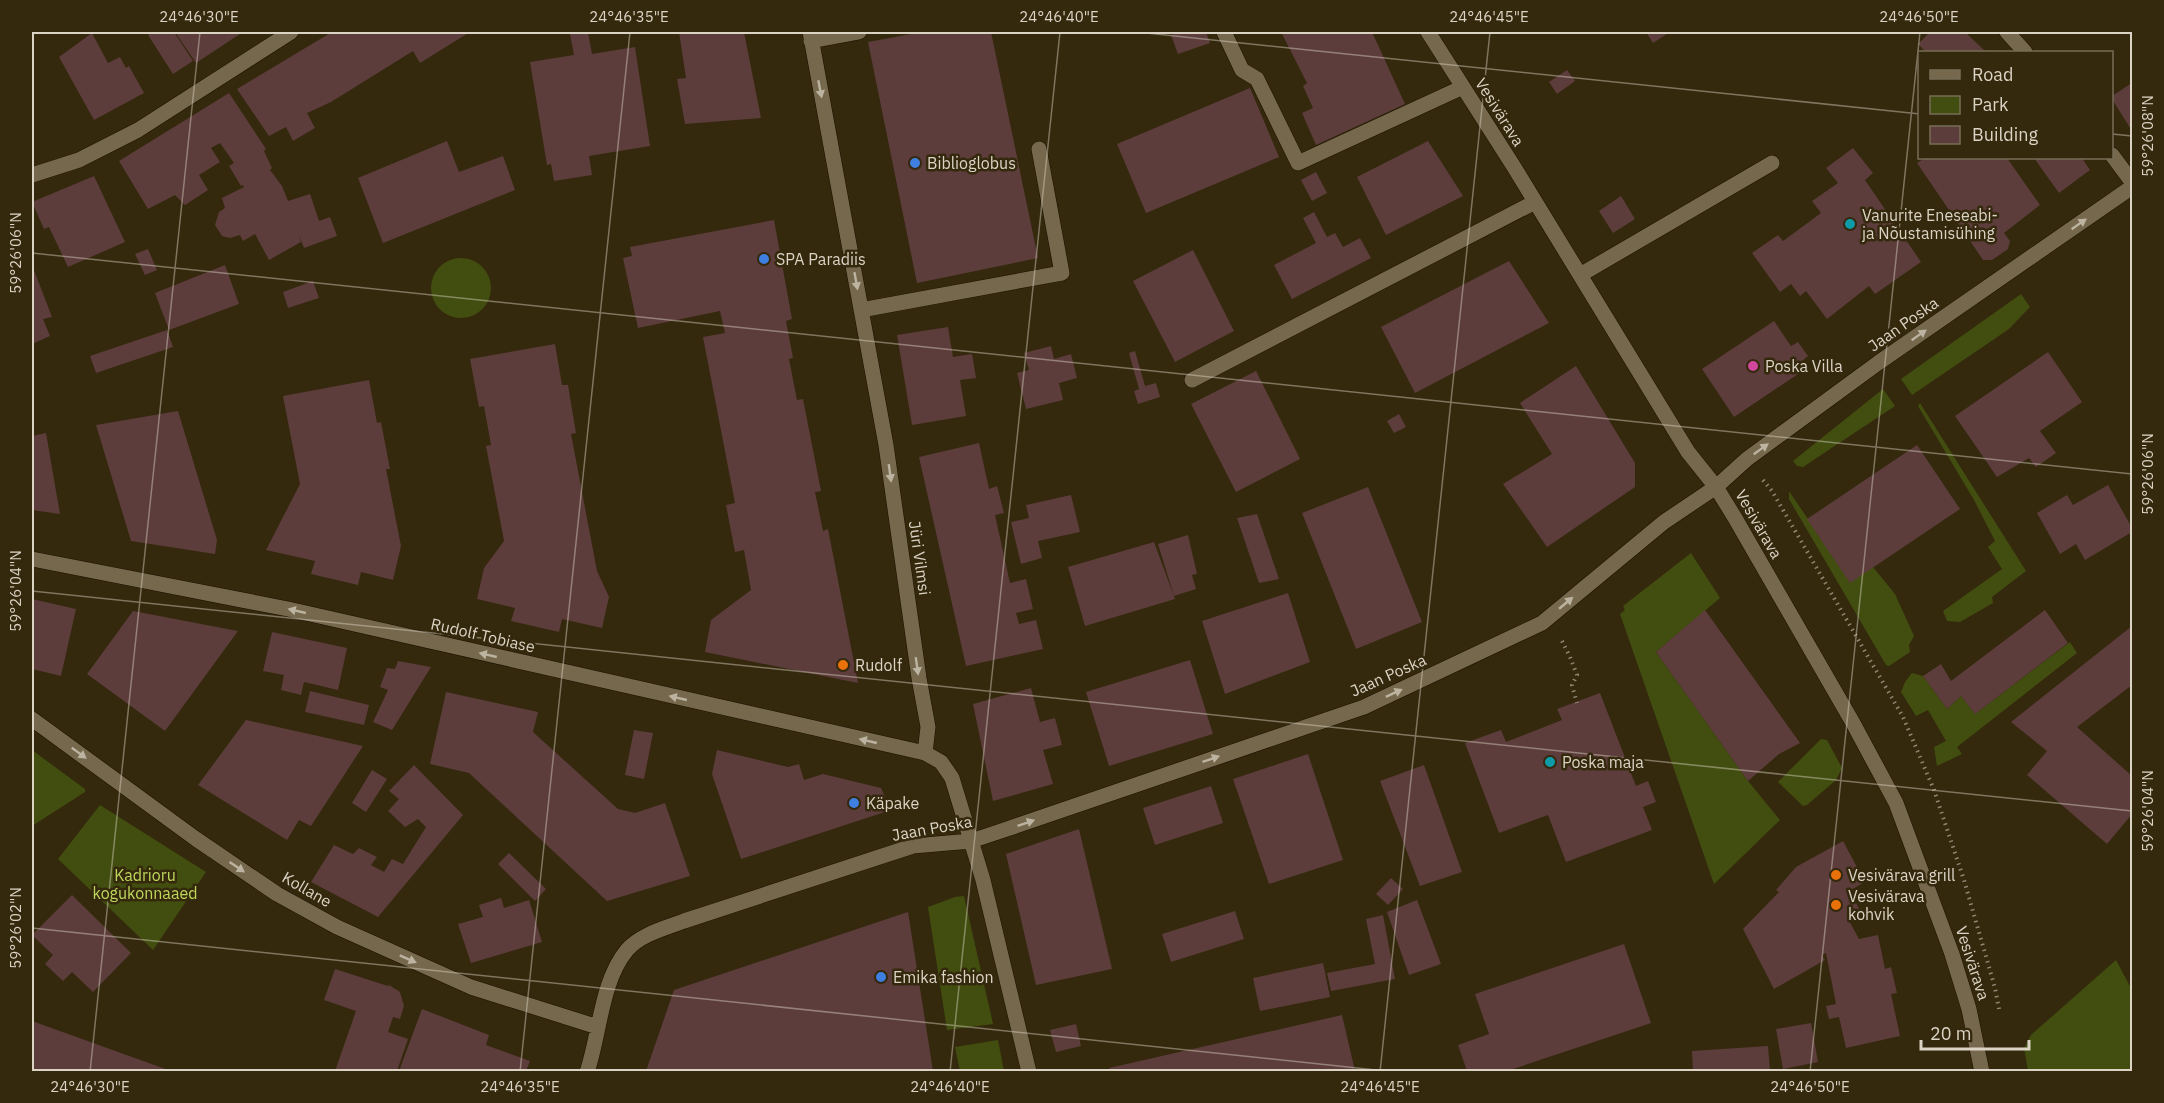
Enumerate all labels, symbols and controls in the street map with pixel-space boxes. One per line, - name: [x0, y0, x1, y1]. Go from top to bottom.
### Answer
- text: 24°46'30"E: [159, 7, 239, 26]
- text: 24°46'35"E: [589, 7, 669, 26]
- text: 24°46'40"E: [1019, 7, 1099, 26]
- text: 24°46'45"E: [1449, 7, 1529, 26]
- text: 24°46'50"E: [1879, 7, 1959, 26]
- legend: [1918, 51, 2113, 159]
- text: Road: [1972, 63, 2013, 86]
- street label: Vesivärava: [1471, 74, 1529, 150]
- one-way arrow: [816, 80, 825, 99]
- text: Park: [1972, 93, 2009, 116]
- text: 59°26'08"N: [2138, 95, 2157, 177]
- text: Building: [1972, 123, 2039, 146]
- place label: Biblioglobus: [927, 153, 1016, 173]
- marker: Biblioglobus: [908, 156, 922, 170]
- place label: Vanurite Eneseabi- ja Nõustamisühing: [1862, 205, 1998, 243]
- text: 59°26'06"N: [6, 212, 25, 294]
- marker: Vanurite Eneseabi- ja Nõustamisühing: [1843, 217, 1857, 231]
- one-way arrow: [2071, 219, 2087, 230]
- place label: SPA Paradiis: [776, 249, 866, 269]
- marker: SPA Paradiis: [757, 252, 771, 266]
- one-way arrow: [852, 271, 861, 290]
- street label: Jaan Poska: [1864, 292, 1942, 355]
- one-way arrow: [1910, 329, 1926, 341]
- place label: Poska Villa: [1765, 356, 1843, 376]
- marker: Poska Villa: [1746, 359, 1760, 373]
- text: 59°26'06"N: [2138, 433, 2157, 515]
- one-way arrow: [1752, 443, 1768, 455]
- one-way arrow: [886, 463, 895, 482]
- street label: Vesivärava: [1731, 486, 1787, 563]
- street label: Jüri Vilmsi: [905, 520, 935, 596]
- text: 59°26'04"N: [6, 550, 25, 632]
- one-way arrow: [1558, 597, 1573, 610]
- one-way arrow: [288, 606, 307, 616]
- street label: Rudolf Tobiase: [429, 613, 537, 657]
- one-way arrow: [478, 649, 497, 659]
- street label: Jaan Poska: [1347, 649, 1430, 701]
- place label: Rudolf: [855, 655, 902, 675]
- one-way arrow: [912, 656, 922, 675]
- marker: Rudolf: [836, 658, 850, 672]
- one-way arrow: [1385, 688, 1402, 697]
- one-way arrow: [668, 693, 687, 702]
- one-way arrow: [859, 735, 877, 745]
- one-way arrow: [71, 747, 86, 759]
- place label: Poska maja: [1562, 752, 1644, 772]
- one-way arrow: [1202, 754, 1220, 764]
- marker: Poska maja: [1543, 755, 1557, 769]
- text: 59°26'04"N: [2138, 770, 2157, 852]
- place label: Käpake: [866, 793, 919, 813]
- marker: Käpake: [847, 796, 861, 810]
- street label: Jaan Poska: [890, 811, 974, 845]
- one-way arrow: [1018, 817, 1036, 827]
- one-way arrow: [229, 861, 245, 872]
- park label: Kadrioru kogukonnaaed: [92, 865, 198, 903]
- place label: Vesivärava grill: [1848, 865, 1955, 885]
- street label: Kollane: [279, 867, 335, 911]
- marker: Vesivärava grill: [1829, 868, 1843, 882]
- place label: Vesivärava kohvik: [1848, 886, 1925, 924]
- text: 59°26'02"N: [6, 887, 25, 969]
- marker: Vesivärava kohvik: [1829, 898, 1843, 912]
- street label: Vesivärava: [1952, 923, 1994, 1003]
- one-way arrow: [400, 954, 418, 964]
- place label: Emika fashion: [893, 967, 994, 987]
- marker: Emika fashion: [874, 970, 888, 984]
- scale bar: [1921, 1013, 2029, 1051]
- text: 20 m: [1930, 1022, 1972, 1045]
- text: 24°46'30"E: [50, 1077, 130, 1096]
- text: 24°46'35"E: [480, 1077, 560, 1096]
- text: 24°46'40"E: [910, 1077, 990, 1096]
- text: 24°46'45"E: [1340, 1077, 1420, 1096]
- text: 24°46'50"E: [1770, 1077, 1850, 1096]

